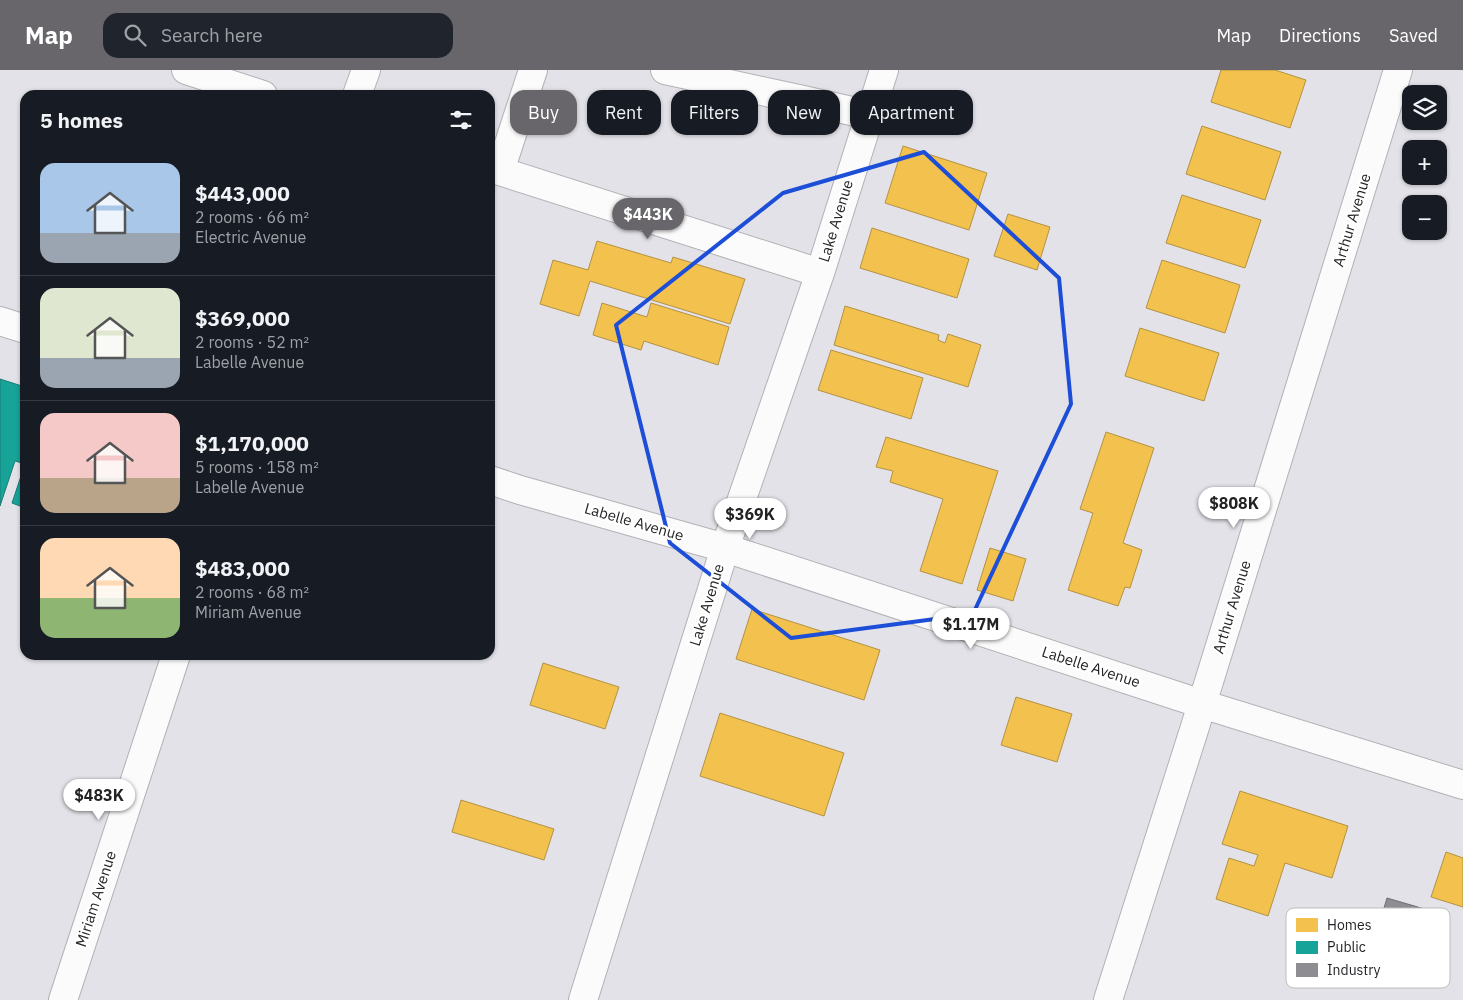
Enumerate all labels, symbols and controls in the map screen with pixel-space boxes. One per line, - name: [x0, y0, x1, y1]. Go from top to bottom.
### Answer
- search box: [103, 13, 453, 58]
- text: Map: [25, 19, 73, 51]
- icon: search: [121, 21, 149, 49]
- text: Search here: [161, 23, 263, 47]
- text: Map: [1216, 24, 1251, 47]
- text: Directions: [1279, 24, 1361, 47]
- text: Saved: [1389, 24, 1438, 47]
- map controls: [1402, 85, 1447, 240]
- button: layers: [1402, 85, 1447, 130]
- chip: Buy: [510, 90, 577, 135]
- chip: Rent: [587, 90, 661, 135]
- chip: Filters: [671, 90, 758, 135]
- chip: New: [768, 90, 840, 135]
- chip: Apartment: [850, 90, 973, 135]
- text: 5 homes: [40, 106, 123, 134]
- icon: filters: [447, 106, 475, 134]
- button: +: [1402, 140, 1447, 185]
- street label: Arthur Avenue: [1328, 171, 1375, 269]
- street label: Lake Avenue: [814, 177, 857, 264]
- text: $443,000: [195, 179, 290, 207]
- icon: home: [80, 183, 140, 243]
- button: −: [1402, 195, 1447, 240]
- pin: $443K: [613, 198, 683, 240]
- text: $443K: [623, 204, 673, 224]
- text: 2 rooms · 66 m²: [195, 207, 309, 227]
- text: Electric Avenue: [195, 227, 306, 247]
- text: $369,000: [195, 304, 290, 332]
- icon: home: [80, 308, 140, 368]
- text: 2 rooms · 52 m²: [195, 332, 309, 352]
- text: Labelle Avenue: [195, 352, 304, 372]
- text: $1,170,000: [195, 429, 309, 457]
- icon: home: [80, 433, 140, 493]
- text: 5 rooms · 158 m²: [195, 457, 319, 477]
- text: Labelle Avenue: [195, 477, 304, 497]
- pin: $808K: [1199, 486, 1269, 529]
- text: $808K: [1209, 493, 1259, 513]
- street label: Labelle Avenue: [582, 498, 686, 545]
- pin: $369K: [715, 498, 785, 540]
- text: $369K: [725, 504, 775, 524]
- text: $483,000: [195, 554, 290, 582]
- icon: home: [80, 558, 140, 618]
- street label: Arthur Avenue: [1208, 558, 1255, 656]
- street label: Lake Avenue: [685, 561, 728, 648]
- text: 2 rooms · 68 m²: [195, 582, 309, 602]
- text: Miriam Avenue: [195, 602, 302, 622]
- pin: $1.17M: [930, 608, 1012, 650]
- text: $1.17M: [943, 614, 999, 634]
- street label: Labelle Avenue: [1040, 642, 1143, 691]
- pin: $483K: [64, 778, 134, 821]
- text: $483K: [74, 785, 124, 805]
- street label: Miriam Avenue: [71, 848, 120, 949]
- legend: [1286, 908, 1450, 988]
- text: Homes: [1327, 916, 1372, 934]
- text: Public: [1327, 938, 1366, 956]
- text: Industry: [1327, 961, 1381, 979]

